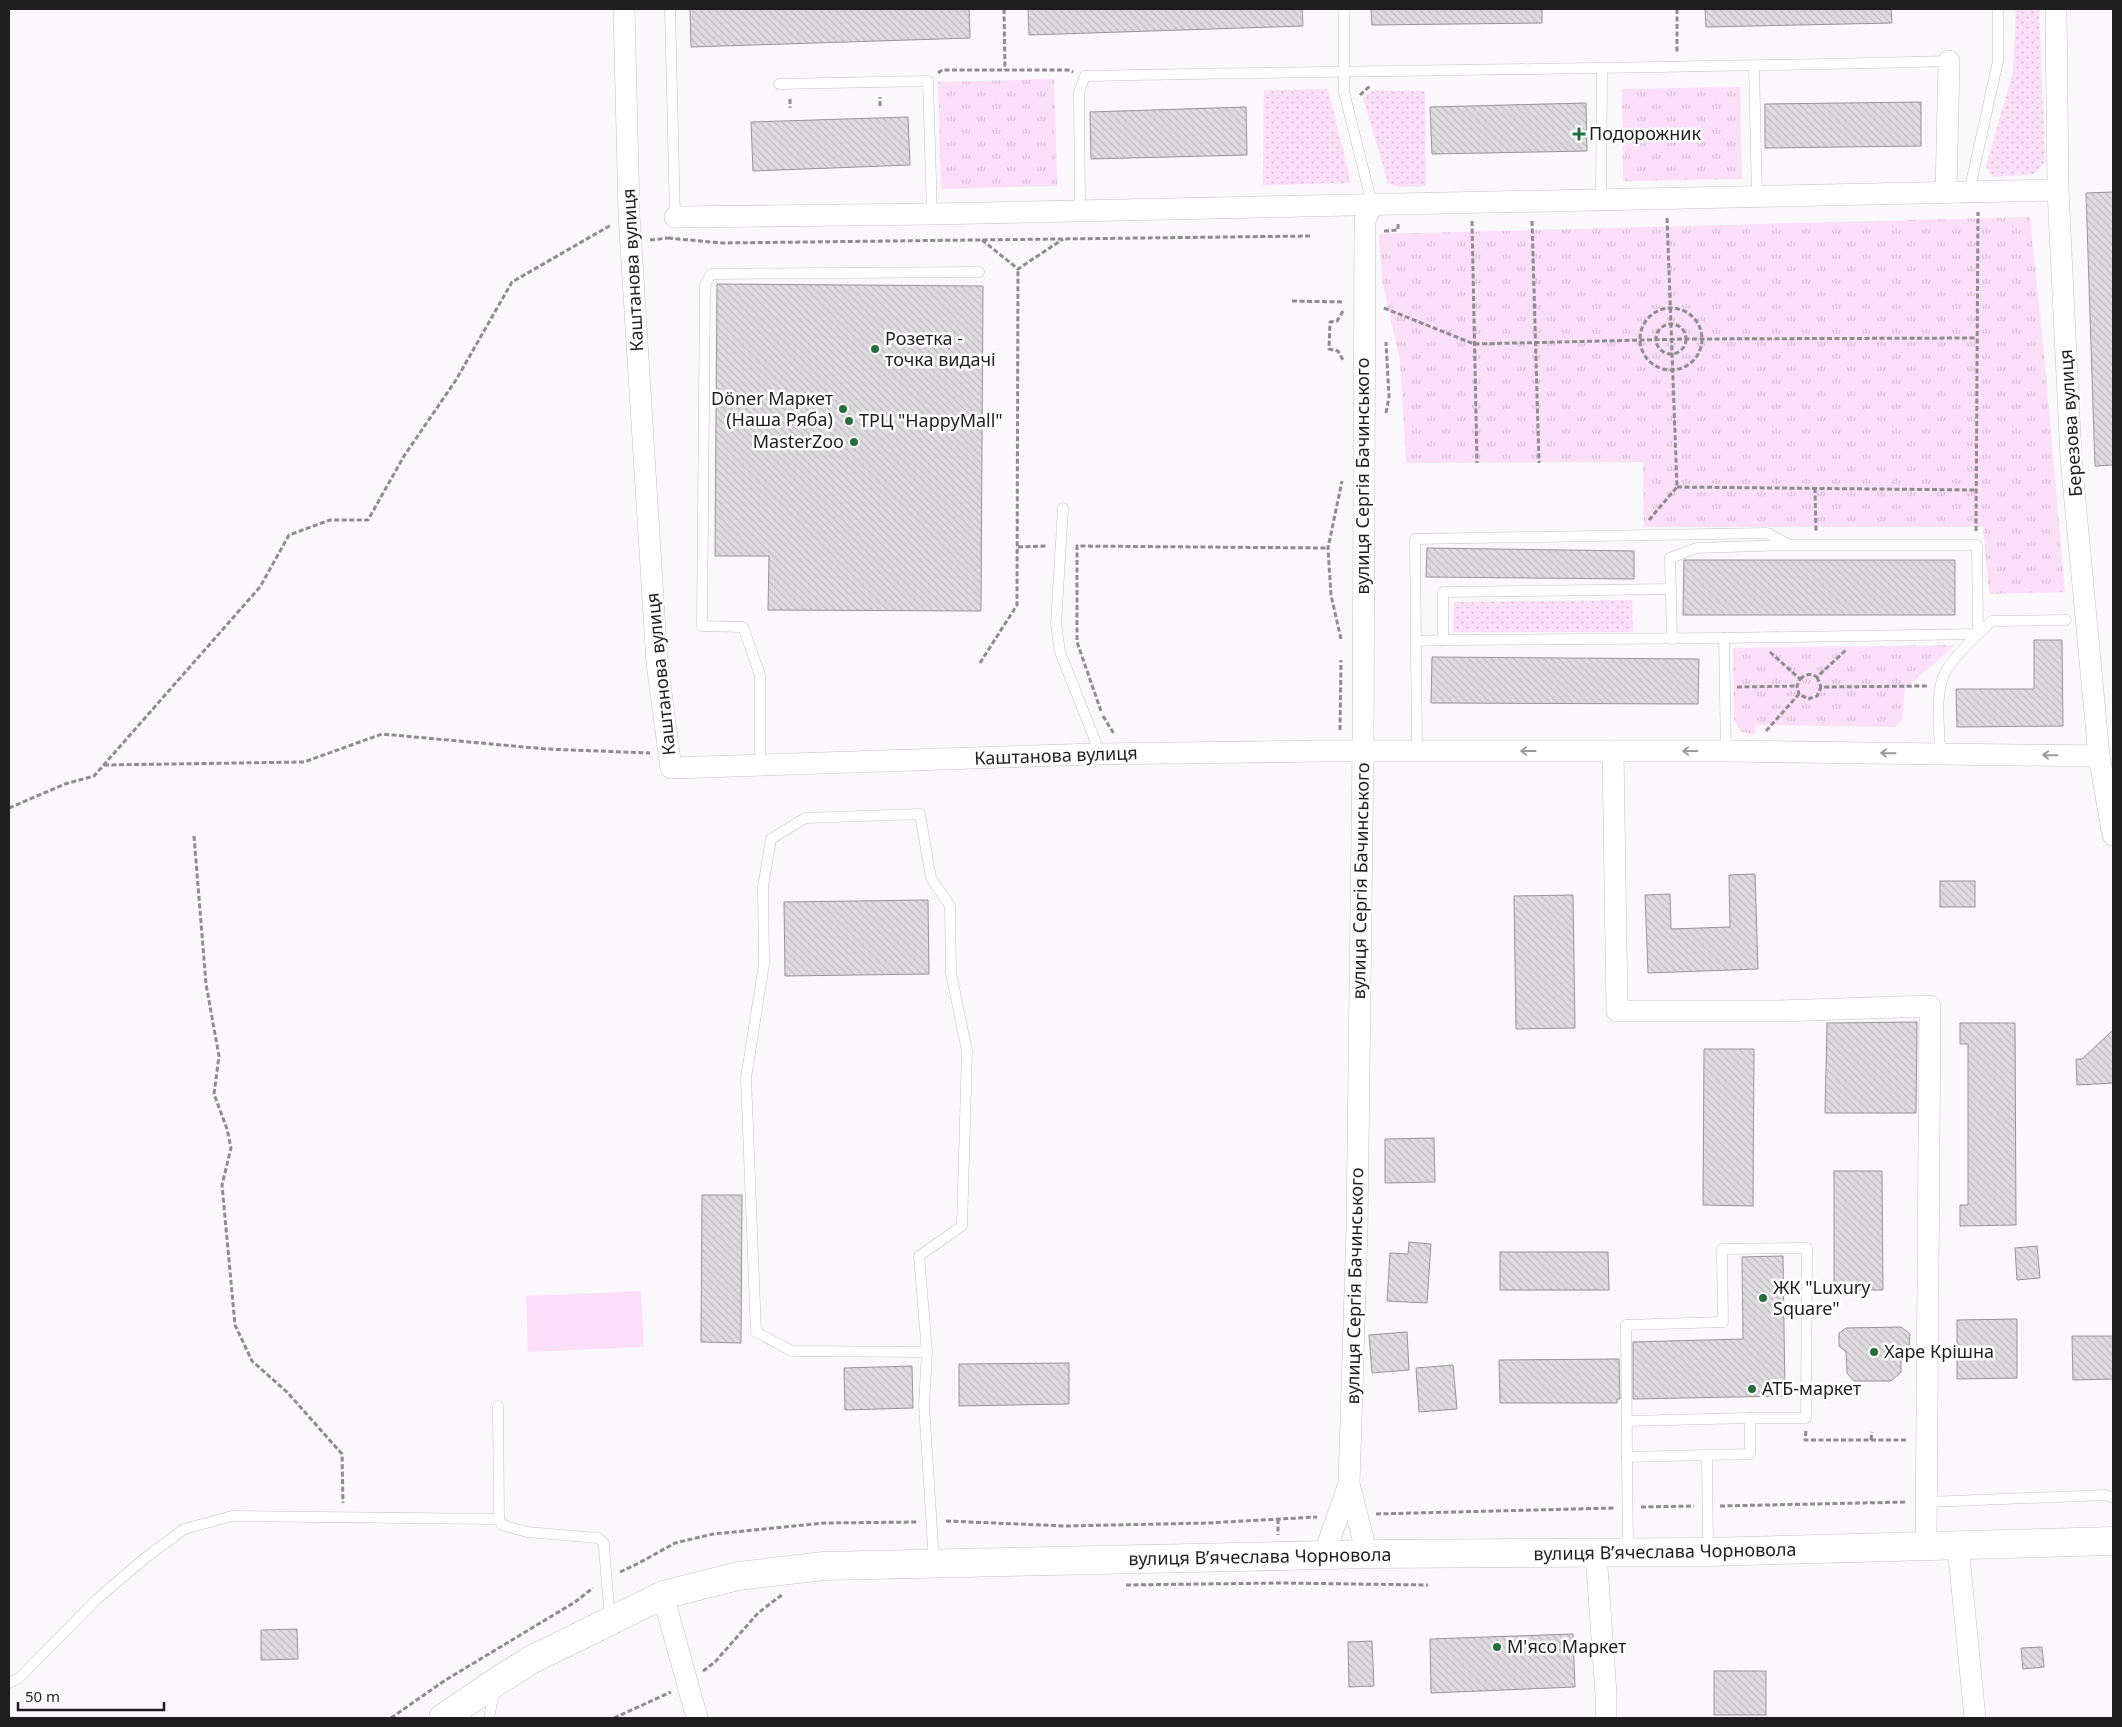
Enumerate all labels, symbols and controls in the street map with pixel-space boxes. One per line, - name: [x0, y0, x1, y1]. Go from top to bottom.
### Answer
- place label: Подорожник: [1589, 121, 1701, 145]
- marker: Подорожник: [1573, 128, 1585, 140]
- street label: Каштанова вулиця: [616, 188, 648, 352]
- place label: Розетка - точка видачі: [885, 326, 996, 371]
- marker: Розетка - точка видачі: [869, 343, 881, 355]
- street label: Березова вулиця: [2053, 349, 2087, 497]
- street label: вулиця Сергія Бачинського: [1350, 358, 1374, 594]
- place label: Döner Maркет (Наша Ряба): [711, 386, 834, 431]
- marker: Döner Maркет (Наша Ряба): [837, 403, 849, 415]
- place label: ТРЦ "HappyMall": [859, 408, 1003, 432]
- marker: ТРЦ "HappyMall": [843, 415, 855, 427]
- place label: MasterZoo: [753, 429, 844, 453]
- marker: MasterZoo: [848, 436, 860, 448]
- street label: Каштанова вулиця: [640, 592, 680, 757]
- street label: Каштанова вулиця: [974, 740, 1138, 770]
- one-way arrow: [1520, 746, 1536, 756]
- one-way arrow: [1682, 746, 1698, 756]
- one-way arrow: [1880, 748, 1896, 758]
- one-way arrow: [2042, 750, 2058, 760]
- street label: вулиця Сергія Бачинського: [1346, 762, 1374, 1000]
- street label: вулиця Сергія Бачинського: [1340, 1167, 1368, 1405]
- place label: ЖК "Luxury Square": [1773, 1275, 1871, 1320]
- marker: ЖК "Luxury Square": [1757, 1292, 1769, 1304]
- place label: Харе Крішна: [1884, 1339, 1994, 1363]
- marker: Харе Крішна: [1868, 1346, 1880, 1358]
- place label: АТБ-маркет: [1762, 1376, 1862, 1400]
- marker: АТБ-маркет: [1746, 1383, 1758, 1395]
- street label: вулиця Вʼячеслава Чорновола: [1533, 1537, 1797, 1565]
- street label: вулиця Вʼячеслава Чорновола: [1128, 1542, 1392, 1570]
- place label: М'ясо Маркет: [1507, 1634, 1627, 1658]
- marker: М'ясо Маркет: [1491, 1641, 1503, 1653]
- scale bar: [18, 1680, 164, 1712]
- text: 50 m: [25, 1686, 60, 1706]

